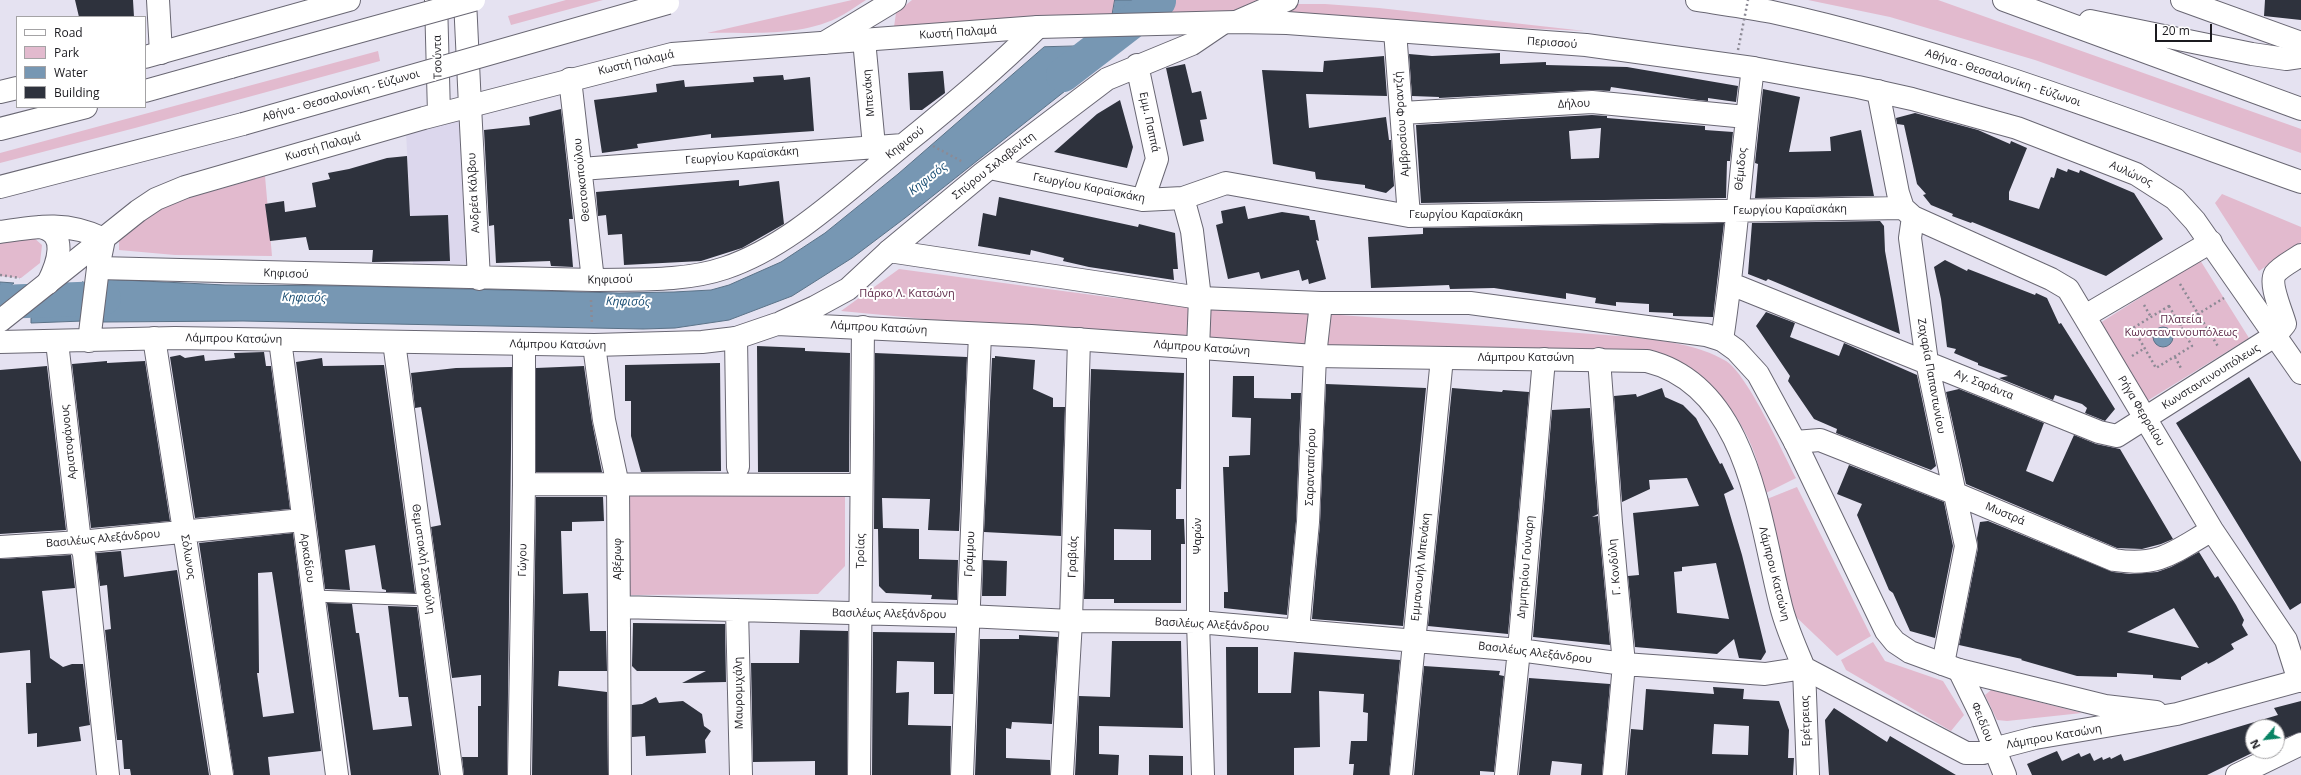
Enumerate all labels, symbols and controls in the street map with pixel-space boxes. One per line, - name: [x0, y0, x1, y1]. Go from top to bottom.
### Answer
- legend: [16, 16, 146, 108]
- scale bar: [2157, 16, 2214, 42]
- text: 20 m: [2162, 22, 2190, 39]
- text: Road: [54, 24, 83, 41]
- street label: Κωστή Παλαμά: [919, 24, 997, 42]
- street label: Τσούντα: [431, 35, 445, 79]
- street label: Περισσού: [1526, 35, 1578, 51]
- text: Park: [54, 44, 79, 61]
- street label: Αθήνα - Θεσσαλονίκη - Εύζωνοι: [1923, 47, 2083, 109]
- street label: Κωστή Παλαμά: [597, 48, 675, 78]
- text: Water: [54, 64, 88, 81]
- street label: Αθήνα - Θεσσαλονίκη - Εύζωνοι: [261, 67, 421, 125]
- street label: Μπενάκη: [860, 69, 878, 117]
- street label: Αμβροσίου Φραντζή: [1392, 71, 1412, 177]
- text: Building: [54, 84, 99, 101]
- street label: Εμμ. Παππά: [1136, 91, 1162, 153]
- street label: Δήλου: [1558, 97, 1590, 111]
- street label: Κηφισού: [883, 124, 927, 162]
- street label: Κωστή Παλαμά: [284, 130, 362, 164]
- street label: Σπύρου Σκλαβενίτη: [950, 130, 1038, 202]
- street label: Θεοτοκοπούλου: [571, 137, 593, 223]
- street label: Γεωργίου Καραϊσκάκη: [685, 144, 799, 168]
- street label: Θέμιδος: [1732, 147, 1750, 191]
- street label: Ανδρέα Κάλβου: [465, 152, 483, 234]
- street label: Αυλώνος: [2107, 158, 2155, 190]
- water label: Κηφισός: [906, 160, 950, 198]
- street label: Γεωργίου Καραϊσκάκη: [1032, 171, 1146, 205]
- street label: Γεωργίου Καραϊσκάκη: [1733, 202, 1847, 218]
- street label: Γεωργίου Καραϊσκάκη: [1409, 208, 1523, 222]
- street label: Κηφισού: [263, 267, 309, 281]
- street label: Κηφισού: [587, 273, 633, 287]
- park label: Πάρκο Λ. Κατσώνη: [859, 287, 955, 301]
- water label: Κηφισός: [282, 290, 326, 306]
- water label: Κηφισός: [606, 294, 650, 310]
- park label: Πλατεία Κωνσταντινουπόλεως: [2125, 313, 2237, 339]
- street label: Ζαχαρία Παπαντωνίου: [1914, 317, 1948, 435]
- street label: Λάμπρου Κατσώνη: [830, 319, 928, 337]
- street label: Λάμπρου Κατσώνη: [186, 332, 282, 346]
- street label: Λάμπρου Κατσώνη: [510, 338, 606, 352]
- street label: Λάμπρου Κατσώνη: [1153, 338, 1251, 358]
- street label: Κωνσταντινουπόλεως: [2160, 342, 2262, 412]
- street label: Λάμπρου Κατσώνη: [1478, 351, 1574, 365]
- street label: Αγ. Σαράντα: [1953, 367, 2015, 403]
- street label: Ρήγα Φερραίου: [2115, 373, 2167, 449]
- street label: Αριστοφάνους: [59, 404, 79, 480]
- street label: Σαρανταπόρου: [1303, 428, 1319, 506]
- street label: Μυστρά: [1983, 500, 2027, 528]
- street label: Θεμιστοκλή Σοφούλη: [409, 503, 437, 615]
- street label: Εμμανουήλ Μπενάκη: [1409, 512, 1433, 622]
- street label: Δημητρίου Γούναρη: [1515, 515, 1537, 619]
- street label: Ψαρών: [1191, 518, 1205, 554]
- street label: Λάμπρου Κατσώνη: [1756, 525, 1792, 623]
- street label: Βασιλέως Αλεξάνδρου: [45, 527, 161, 551]
- street label: Γράμμου: [962, 531, 978, 577]
- street label: Αρκαδίου: [297, 532, 317, 584]
- street label: Τροίας: [854, 533, 868, 569]
- street label: Σόλωνος: [178, 534, 198, 580]
- street label: Γραβιάς: [1066, 536, 1080, 578]
- street label: Αβέρωφ: [611, 538, 625, 580]
- street label: Γ. Κονδύλη: [1606, 538, 1624, 596]
- street label: Γώγου: [516, 543, 530, 577]
- street label: Βασιλέως Αλεξάνδρου: [832, 606, 946, 622]
- street label: Βασιλέως Αλεξάνδρου: [1154, 615, 1270, 635]
- street label: Βασιλέως Αλεξάνδρου: [1477, 639, 1593, 667]
- street label: Μαυρομιχάλη: [732, 657, 746, 729]
- street label: Ερέτρειας: [1799, 695, 1813, 747]
- street label: Φειδίου: [1968, 700, 1996, 744]
- north arrow: [2245, 719, 2285, 759]
- street label: Λάμπρου Κατσώνη: [2005, 722, 2103, 752]
- text: N: [2246, 737, 2264, 752]

